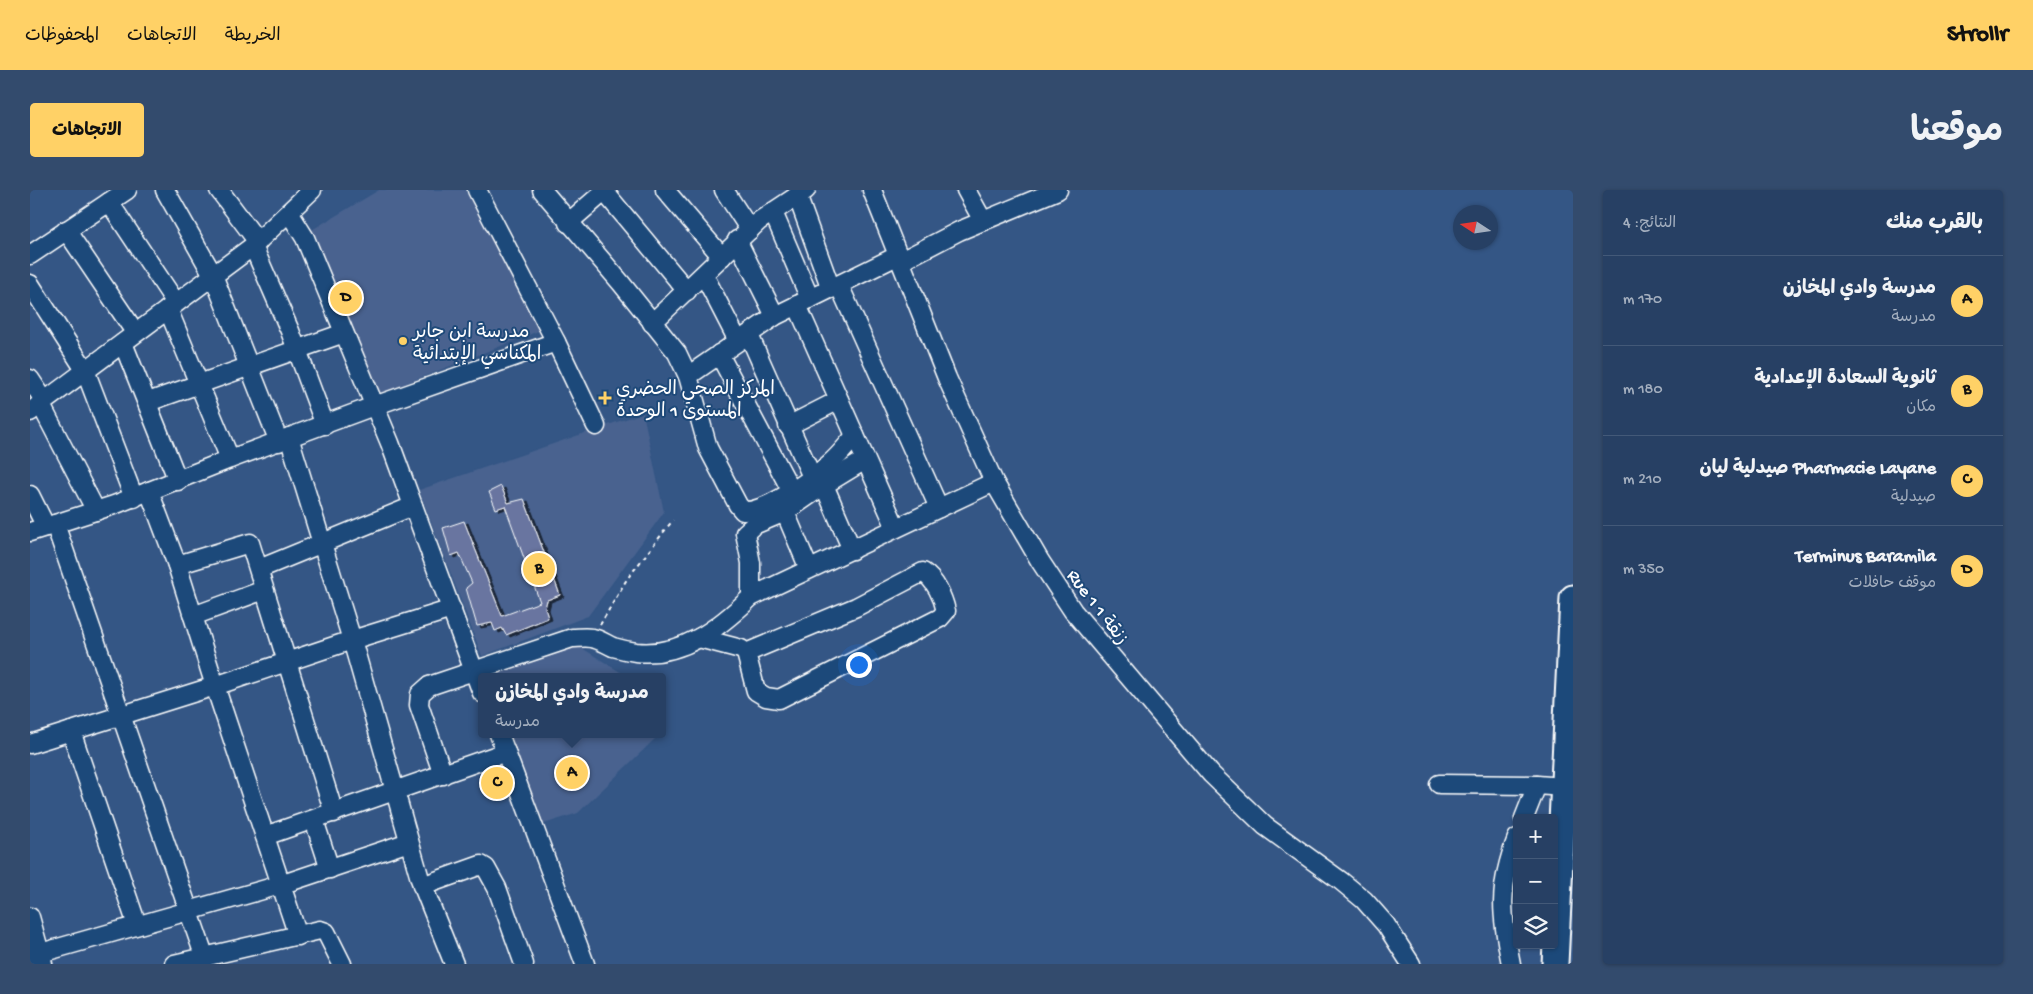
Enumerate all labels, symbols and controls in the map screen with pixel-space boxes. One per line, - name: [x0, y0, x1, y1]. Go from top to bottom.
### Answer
- text: Strollr: [1947, 21, 2008, 50]
- text: المحفوظات: [25, 26, 99, 47]
- text: الاتجاهات: [127, 26, 197, 47]
- text: الخريطة: [225, 26, 281, 47]
- button: الاتجاهات: [30, 103, 144, 157]
- text: موقعنا: [1910, 113, 2003, 154]
- north arrow: [1453, 205, 1498, 250]
- text: بالقرب منك: [1886, 212, 1983, 237]
- text: النتائج: 4: [1623, 215, 1676, 234]
- text: مدرسة وادي المخازن: [1783, 278, 1936, 301]
- pin: D: [330, 279, 362, 317]
- text: 170 m: [1623, 291, 1662, 310]
- text: A: [1962, 291, 1972, 310]
- text: مدرسة: [1891, 309, 1936, 328]
- place label: مدرسة ابن جابر المكناسي الإبتدائية: [411, 322, 541, 369]
- marker: مدرسة ابن جابر المكناسي الإبتدائية: [397, 335, 409, 347]
- text: ثانوية السعادة الإعدادية: [1754, 368, 1936, 391]
- place label: المركز الصحي الحضري المستوى 1 الوحدة: [616, 379, 775, 424]
- text: 180 m: [1623, 381, 1662, 400]
- text: B: [1963, 381, 1971, 400]
- marker: المركز الصحي الحضري المستوى 1 الوحدة: [598, 391, 612, 405]
- text: مكان: [1906, 399, 1936, 418]
- text: Pharmacie Layane صيدلية ليان: [1699, 458, 1936, 481]
- text: 210 m: [1623, 471, 1662, 490]
- text: C: [1963, 471, 1971, 490]
- text: صيدلية: [1891, 489, 1936, 508]
- text: Terminus Baramila: [1795, 546, 1936, 569]
- pin: B: [523, 550, 555, 588]
- text: 350 m: [1623, 561, 1664, 580]
- text: D: [1962, 561, 1972, 580]
- street label: Rue 1 زنقة 1: [1060, 566, 1132, 650]
- text: موقف حافلات: [1848, 575, 1936, 594]
- your location: [846, 652, 872, 678]
- popup: [478, 673, 666, 738]
- text: مدرسة وادي المخازن: [495, 683, 649, 706]
- text: مدرسة: [495, 714, 540, 733]
- pin: A: [556, 754, 588, 792]
- pin: C: [481, 764, 513, 802]
- map controls: [1513, 814, 1558, 949]
- button: +: [1513, 814, 1558, 859]
- button: −: [1513, 859, 1558, 904]
- button: layers: [1513, 904, 1558, 949]

